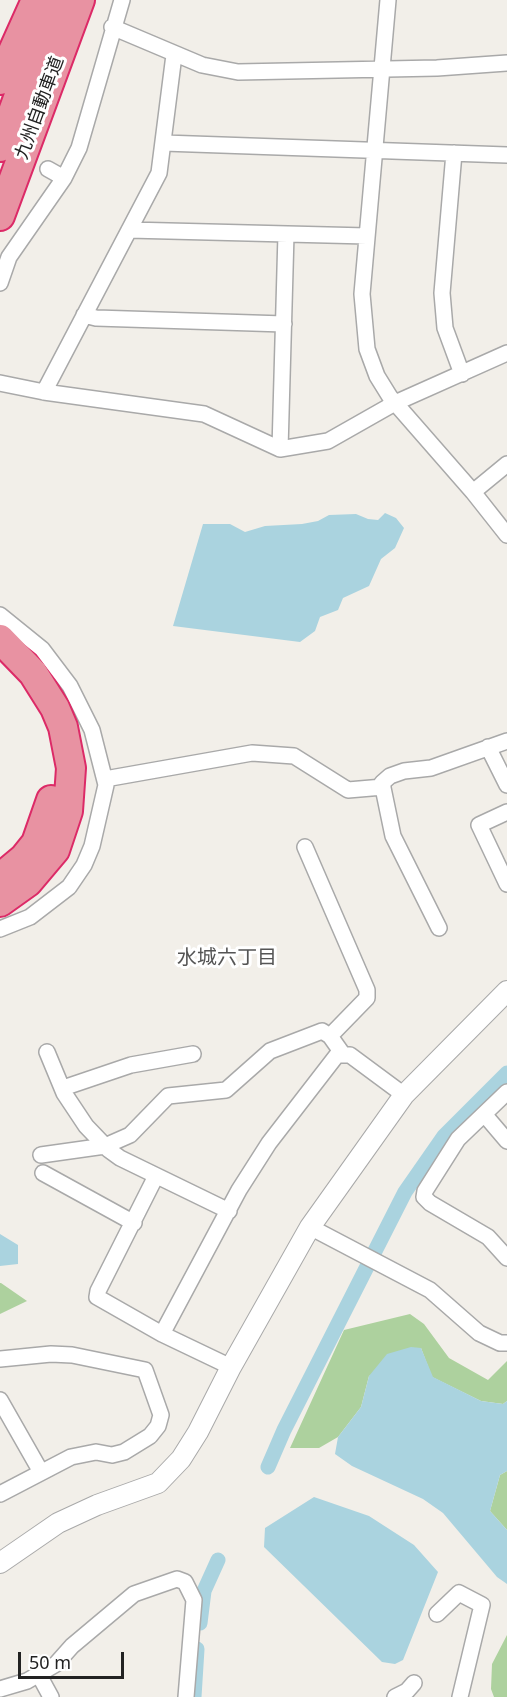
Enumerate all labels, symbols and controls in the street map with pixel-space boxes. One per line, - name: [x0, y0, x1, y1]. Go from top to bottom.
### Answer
- street label: 九州自動車道: [11, 54, 69, 162]
- district label: 水城六丁目: [177, 946, 277, 970]
- scale bar: [21, 1640, 128, 1678]
- text: 50 m: [29, 1650, 71, 1674]

